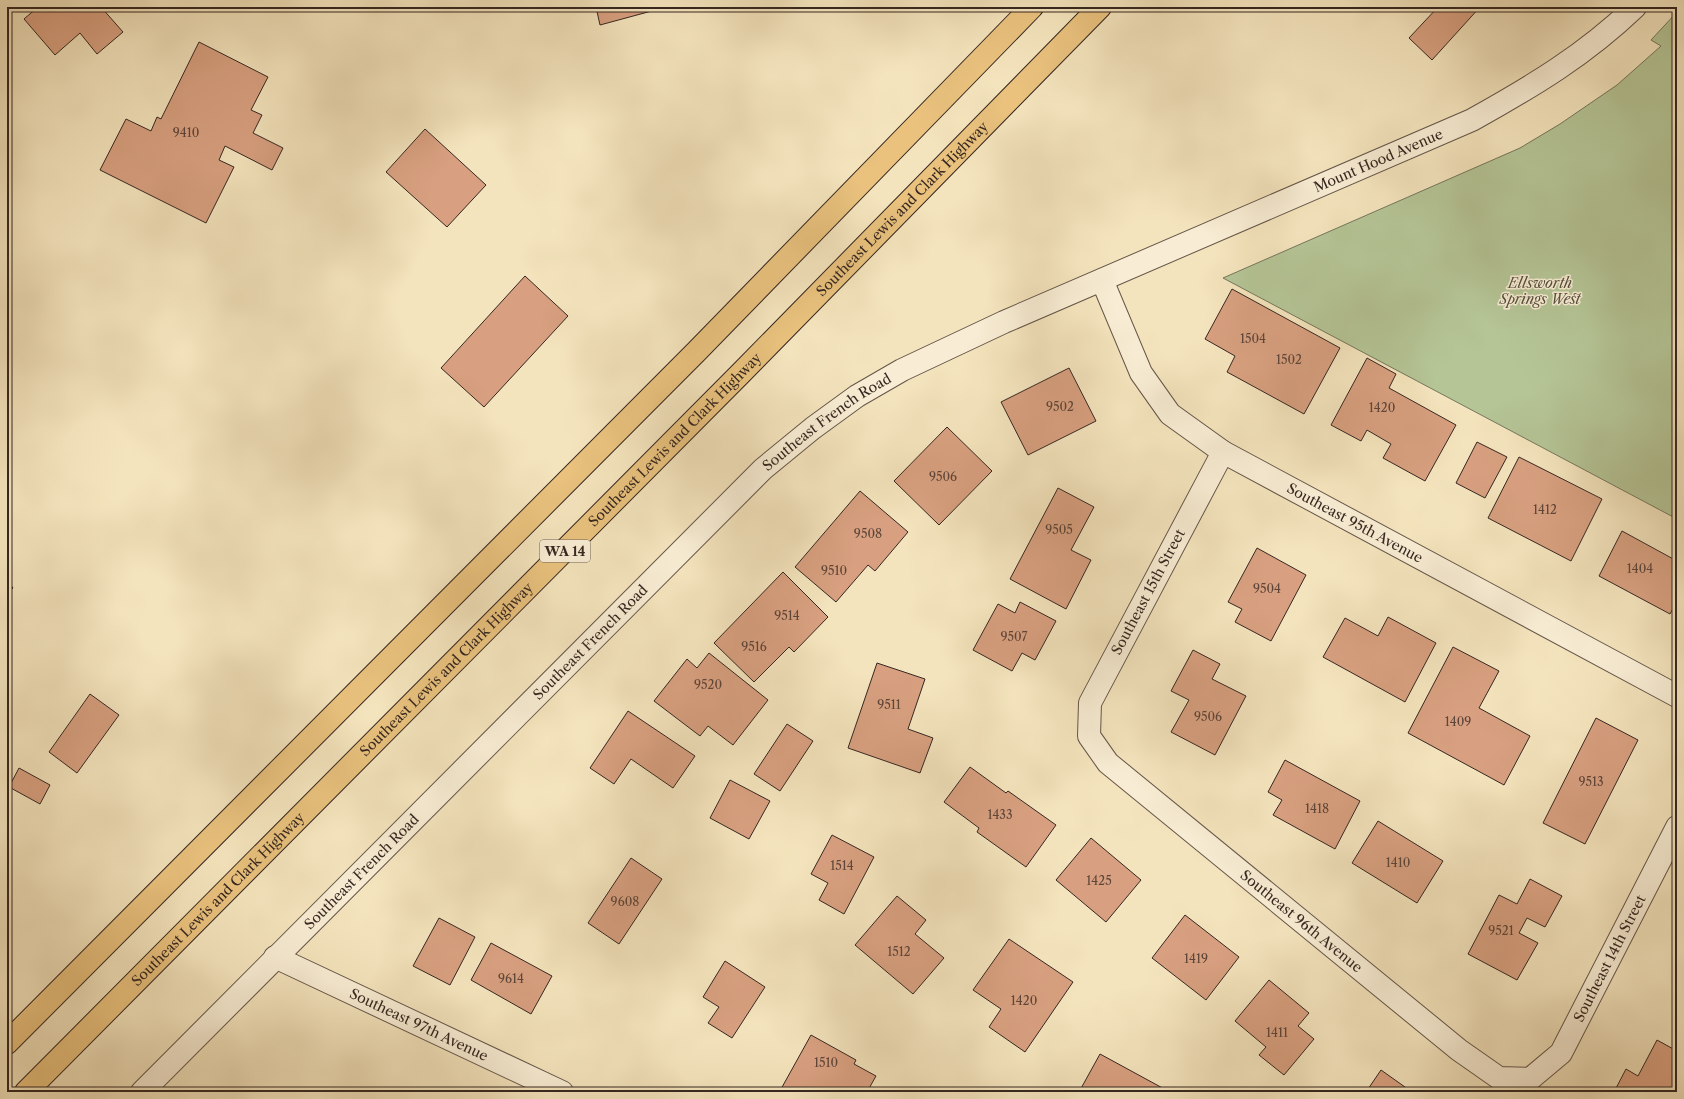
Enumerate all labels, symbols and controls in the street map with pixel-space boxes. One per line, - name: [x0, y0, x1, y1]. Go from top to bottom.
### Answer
- street label: Southeast Lewis and Clark Highway: [812, 117, 992, 300]
- house number: 9410: [173, 125, 199, 140]
- street label: Mount Hood Avenue: [1311, 125, 1446, 196]
- park label: Ellsworth Springs West: [1499, 274, 1582, 308]
- house number: 1504: [1240, 331, 1266, 346]
- street label: Southeast Lewis and Clark Highway: [584, 349, 765, 530]
- house number: 1502: [1276, 352, 1302, 367]
- street label: Southeast French Road: [759, 369, 895, 475]
- house number: 9502: [1046, 399, 1074, 414]
- house number: 1420: [1369, 400, 1395, 415]
- house number: 9506: [929, 469, 957, 484]
- street label: Southeast 95th Avenue: [1284, 479, 1426, 567]
- house number: 1412: [1533, 502, 1557, 517]
- house number: 9505: [1045, 522, 1073, 537]
- house number: 9508: [854, 526, 882, 541]
- street label: Southeast 15th Street: [1107, 526, 1189, 658]
- road number: WA 14: [540, 540, 590, 562]
- house number: 1404: [1627, 561, 1653, 576]
- house number: 9510: [821, 563, 847, 578]
- street label: Southeast Lewis and Clark Highway: [356, 579, 537, 760]
- street label: Southeast French Road: [529, 581, 652, 704]
- house number: 9504: [1253, 581, 1281, 596]
- house number: 9514: [774, 608, 800, 623]
- house number: 9507: [1000, 629, 1028, 644]
- house number: 9516: [741, 639, 767, 654]
- house number: 9520: [694, 677, 722, 692]
- house number: 9511: [877, 697, 901, 712]
- house number: 9506: [1194, 709, 1222, 724]
- house number: 1409: [1445, 714, 1471, 729]
- house number: 9513: [1578, 774, 1604, 789]
- house number: 1418: [1305, 801, 1329, 816]
- house number: 1433: [987, 807, 1013, 822]
- street label: Southeast Lewis and Clark Highway: [127, 808, 308, 990]
- street label: Southeast French Road: [300, 810, 423, 933]
- house number: 1410: [1386, 855, 1410, 870]
- house number: 1514: [830, 858, 854, 873]
- street label: Southeast 96th Avenue: [1237, 866, 1366, 976]
- house number: 1425: [1086, 873, 1112, 888]
- street label: Southeast 14th Street: [1569, 892, 1650, 1025]
- house number: 9608: [611, 894, 639, 909]
- house number: 9521: [1488, 923, 1514, 938]
- house number: 1512: [887, 944, 911, 959]
- house number: 1419: [1184, 951, 1208, 966]
- house number: 9614: [498, 971, 524, 986]
- street label: Southeast 97th Avenue: [347, 984, 491, 1065]
- house number: 1420: [1011, 993, 1037, 1008]
- house number: 1411: [1266, 1025, 1288, 1040]
- house number: 1510: [814, 1055, 838, 1070]

